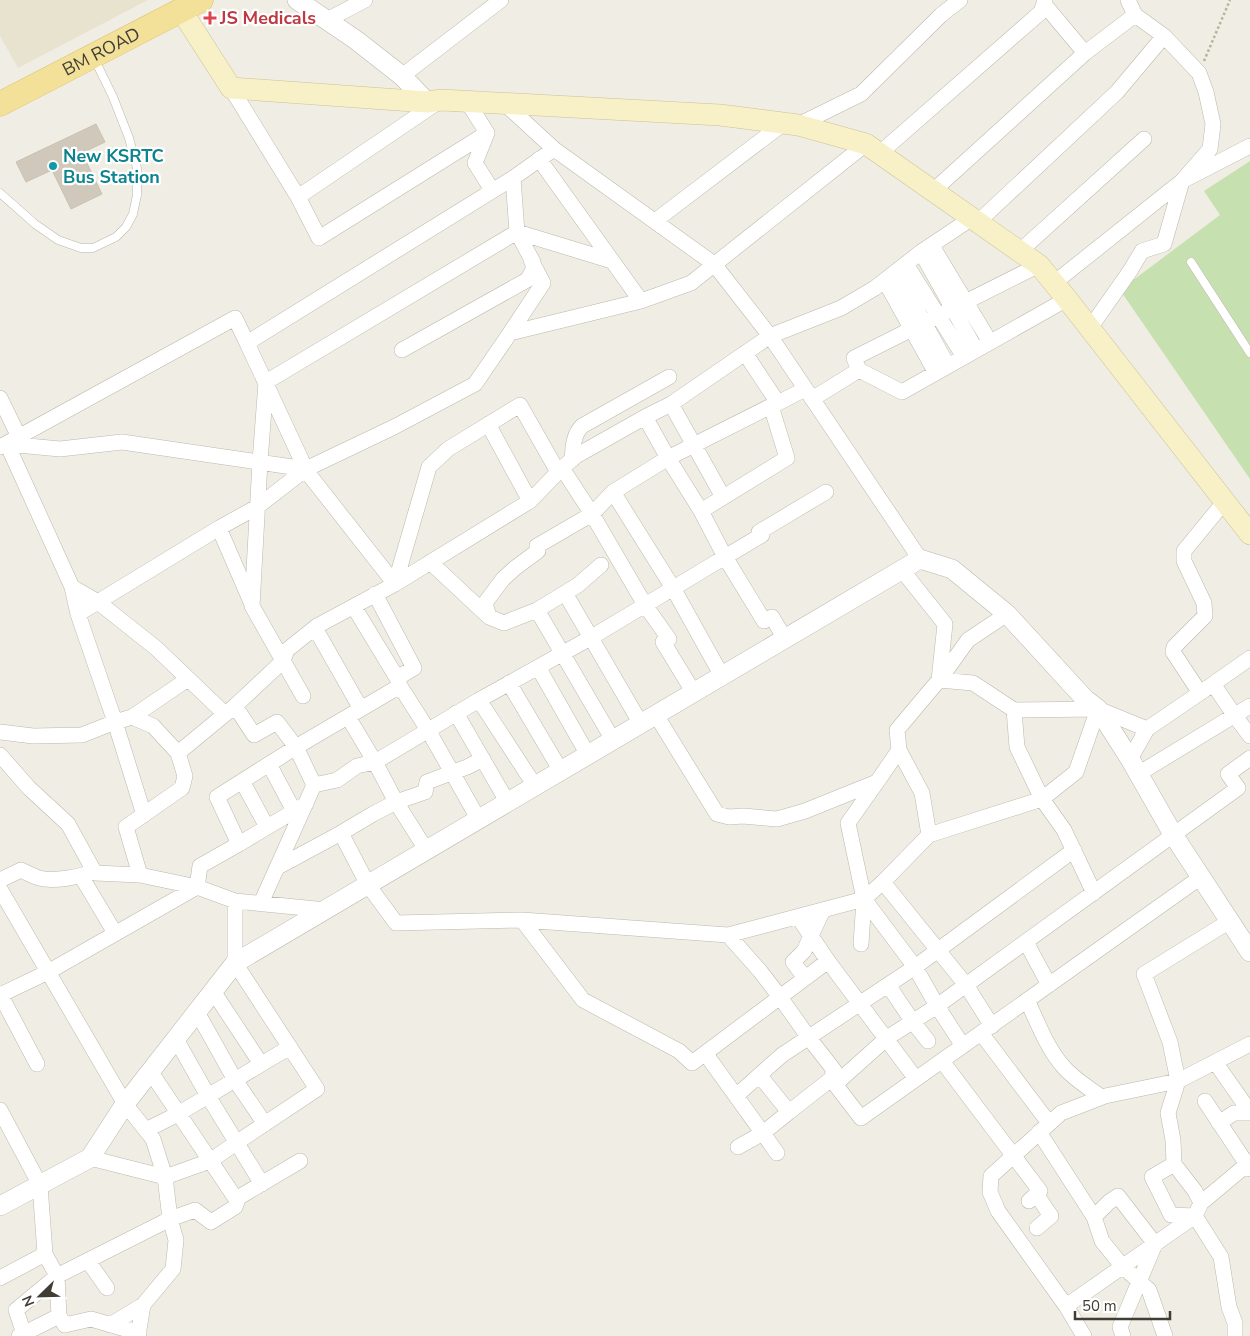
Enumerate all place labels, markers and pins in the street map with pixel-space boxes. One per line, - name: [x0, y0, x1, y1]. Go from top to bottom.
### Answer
- place label: JS Medicals: [219, 6, 316, 30]
- marker: JS Medicals: [204, 12, 216, 24]
- place label: New KSRTC Bus Station: [63, 144, 164, 189]
- marker: New KSRTC Bus Station: [47, 160, 59, 172]

